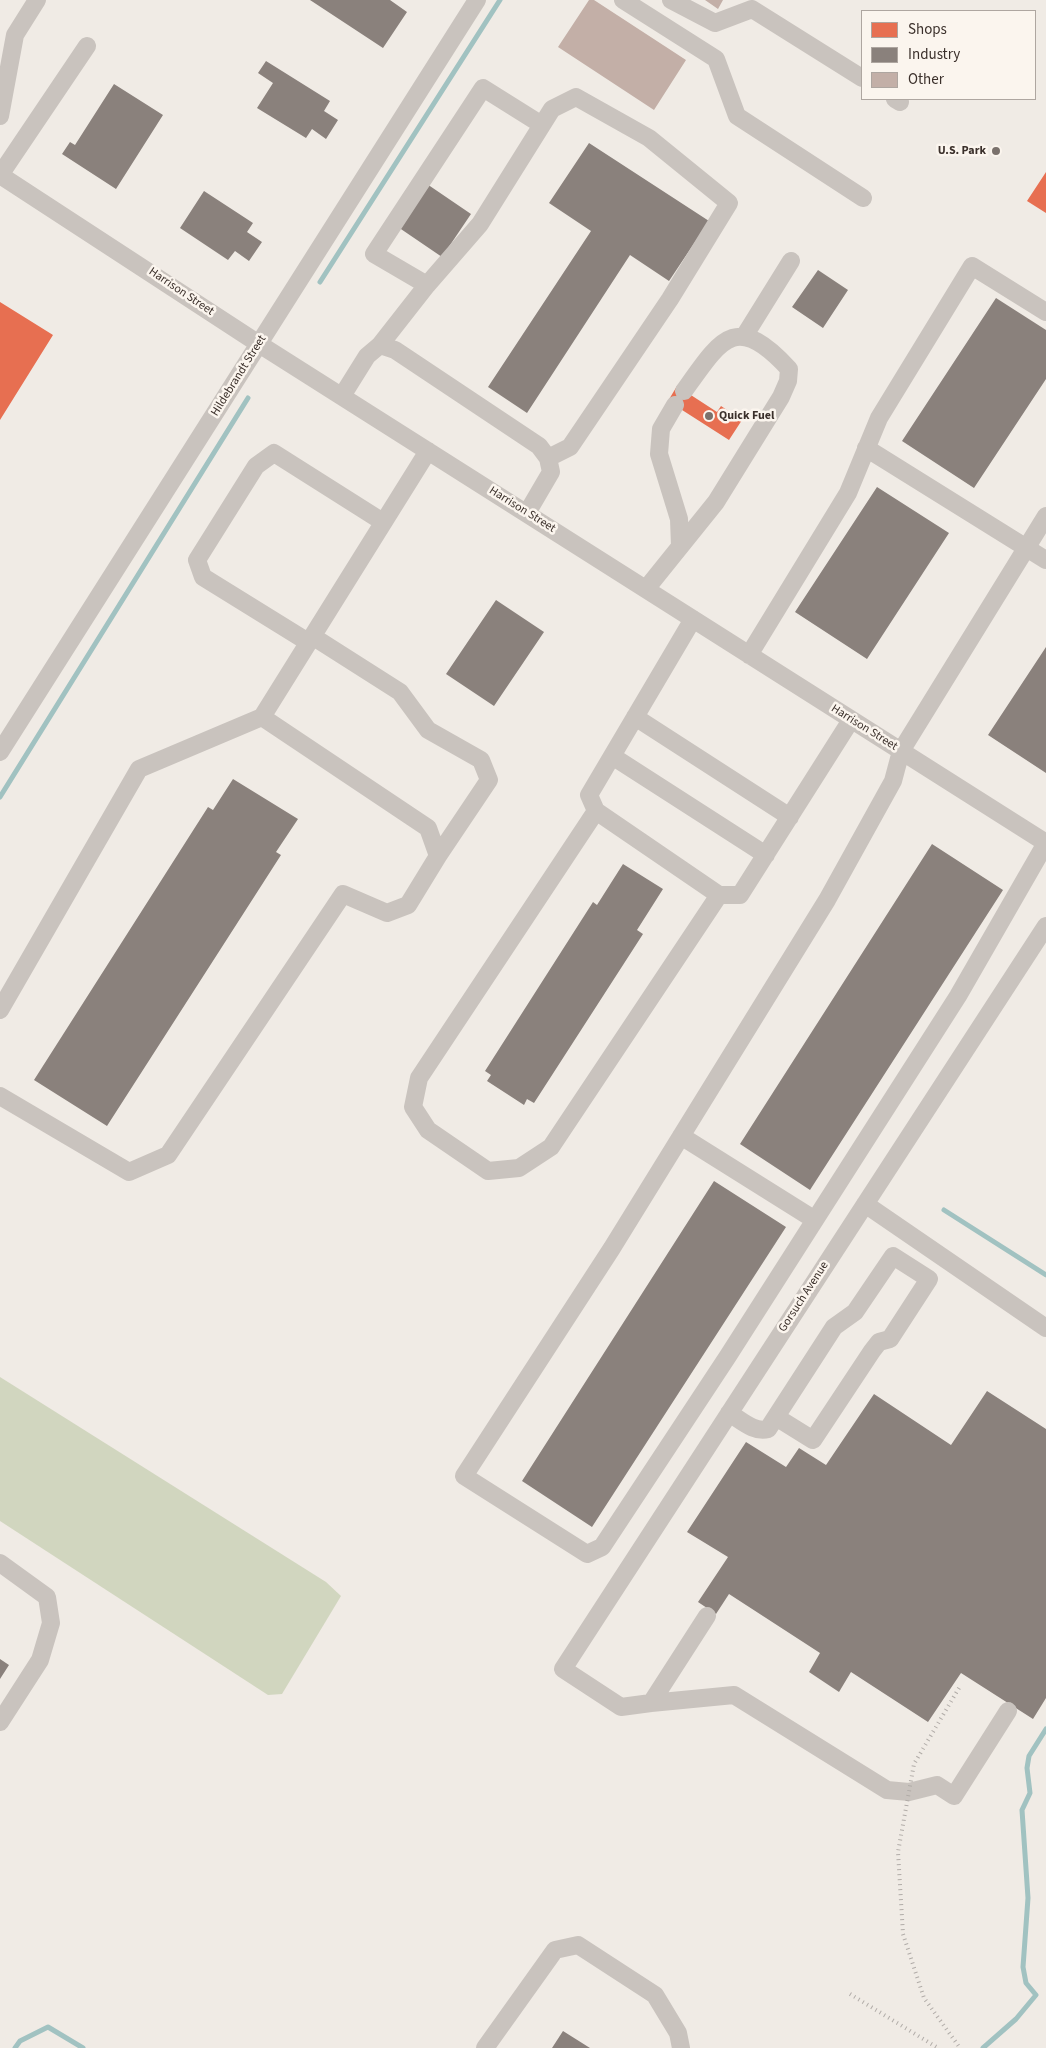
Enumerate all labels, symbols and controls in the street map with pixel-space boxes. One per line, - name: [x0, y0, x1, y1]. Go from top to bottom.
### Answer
- legend: [861, 10, 1036, 100]
- text: Shops: [908, 19, 947, 40]
- text: Industry: [908, 44, 960, 65]
- text: Other: [908, 69, 944, 90]
- place label: U.S. Park: [938, 144, 986, 158]
- marker: U.S. Park: [990, 145, 1002, 157]
- street label: Harrison Street: [146, 265, 216, 319]
- street label: Hildebrandt Street: [208, 333, 270, 419]
- place label: Quick Fuel: [719, 409, 774, 423]
- marker: Quick Fuel: [703, 410, 715, 422]
- street label: Harrison Street: [486, 484, 558, 536]
- street label: Harrison Street: [828, 702, 900, 754]
- street label: Gorsuch Avenue: [776, 1259, 832, 1335]

